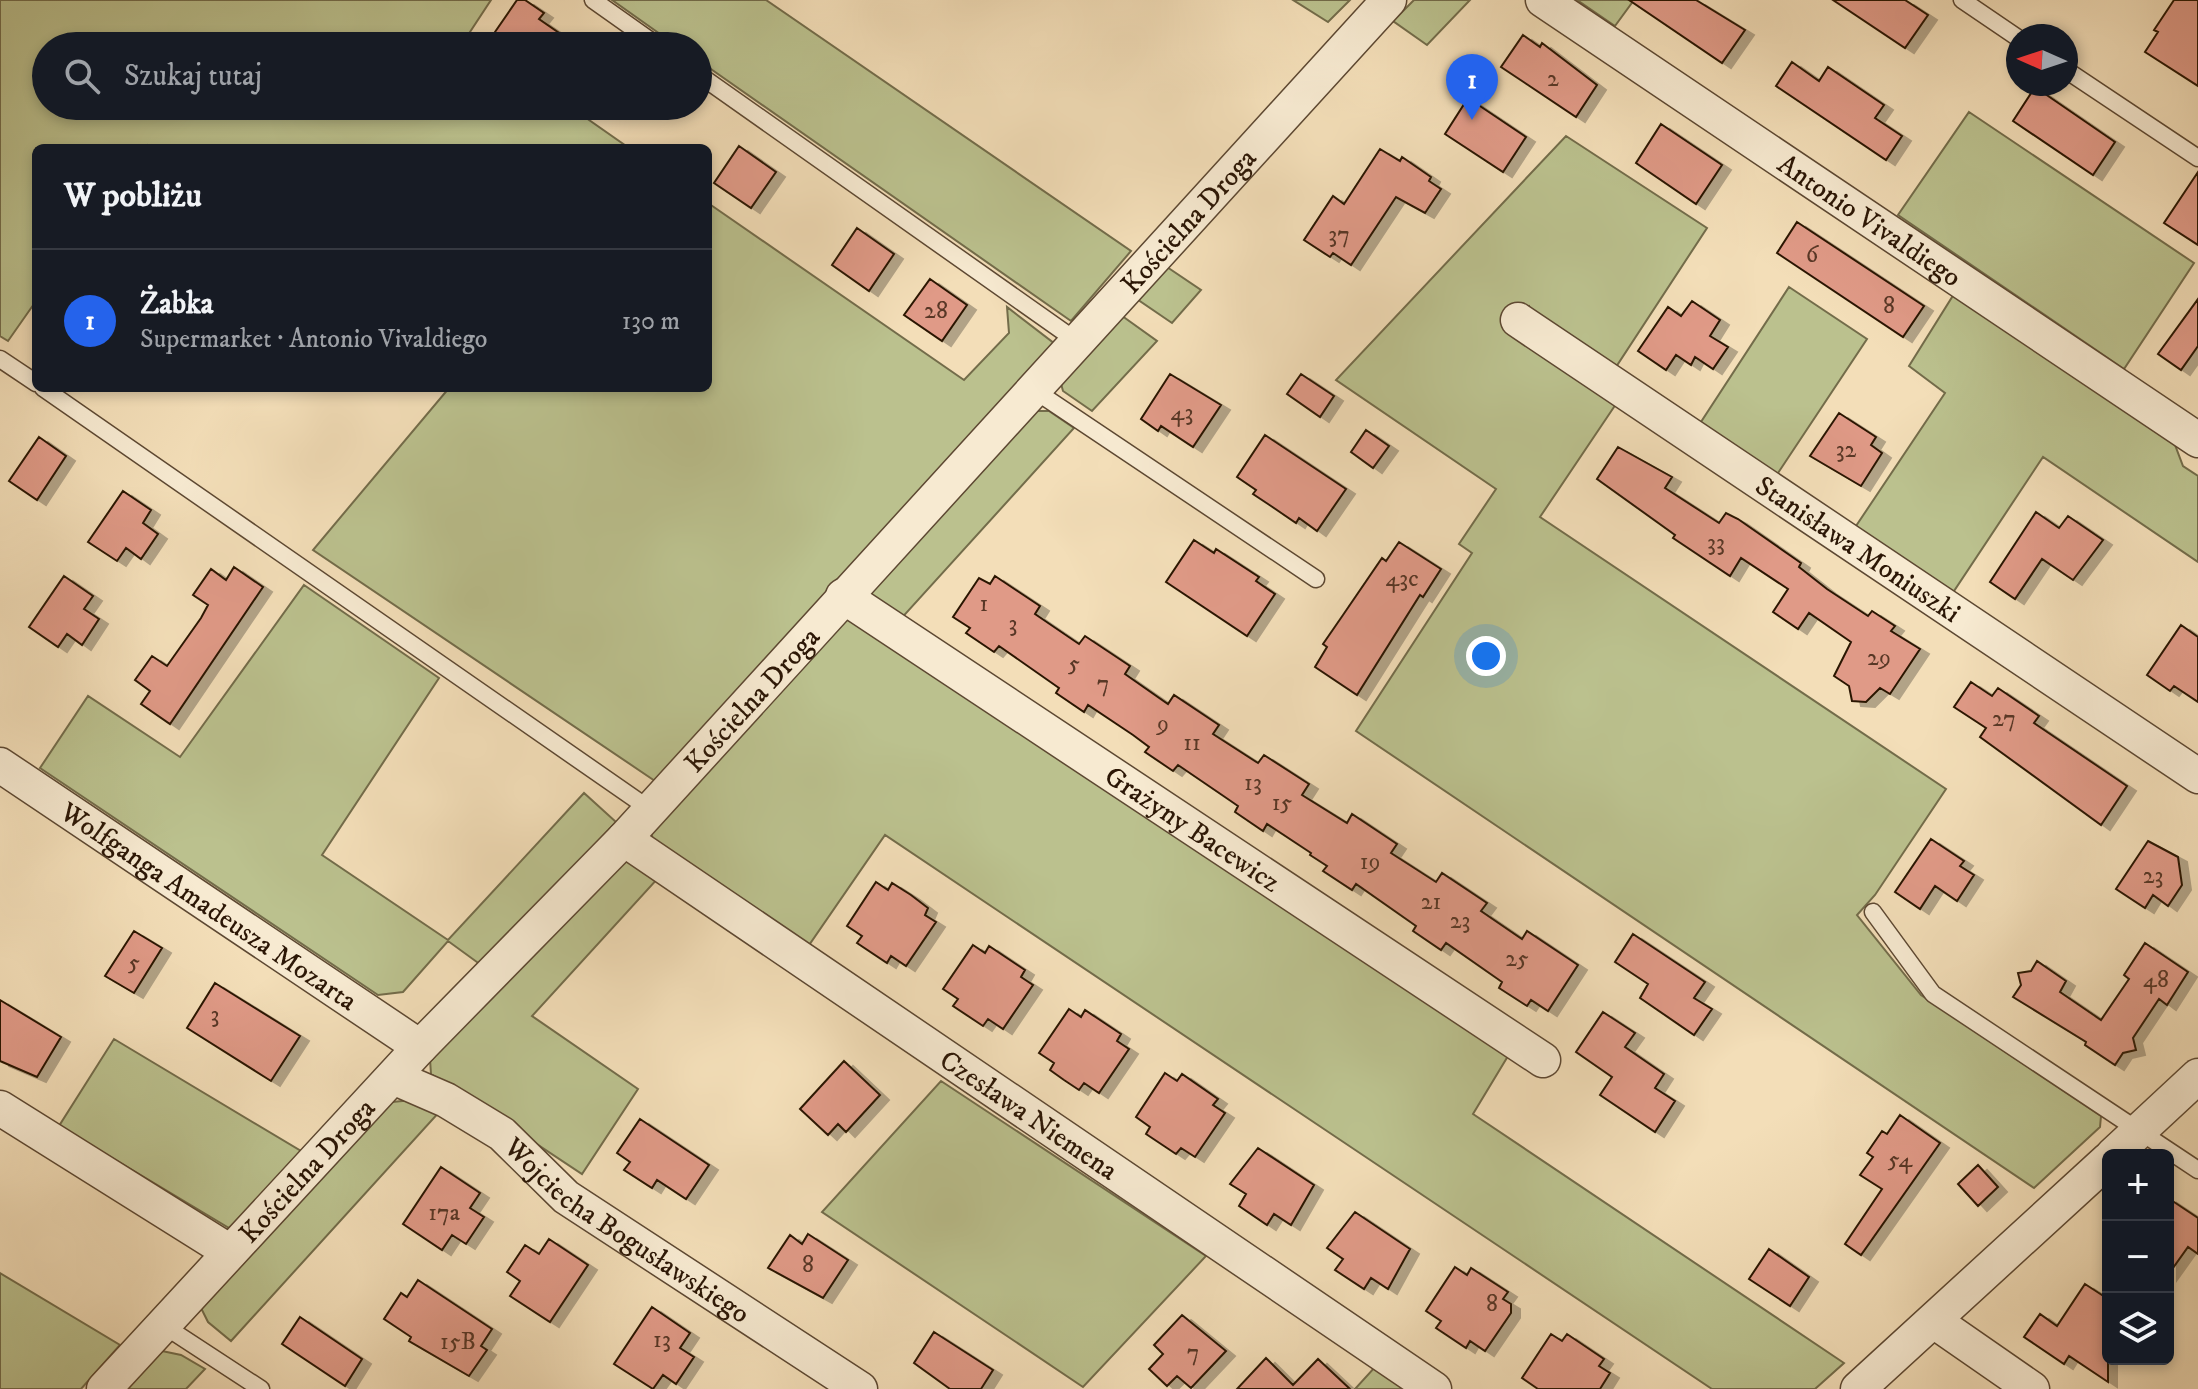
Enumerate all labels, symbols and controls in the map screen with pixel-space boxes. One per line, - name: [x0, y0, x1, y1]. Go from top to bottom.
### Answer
- north arrow: [2006, 24, 2078, 96]
- search box: [32, 32, 712, 120]
- icon: search: [60, 54, 104, 98]
- pin: 1: [1446, 54, 1498, 120]
- text: Szukaj tutaj: [124, 58, 262, 95]
- house number: 2: [1547, 64, 1559, 94]
- street label: Kościelna Droga: [1114, 141, 1264, 302]
- street label: Antonio Vivaldiego: [1771, 147, 1968, 295]
- text: W pobliżu: [64, 175, 202, 217]
- house number: 37: [1328, 220, 1350, 250]
- house number: 6: [1806, 240, 1820, 270]
- text: Żabka: [140, 286, 214, 323]
- house number: 8: [1883, 291, 1895, 321]
- house number: 28: [924, 296, 948, 326]
- text: 1: [85, 305, 95, 338]
- text: 130 m: [622, 305, 680, 338]
- text: Supermarket · Antonio Vivaldiego: [140, 323, 487, 356]
- house number: 43: [1171, 398, 1193, 428]
- house number: 32: [1836, 435, 1857, 465]
- street label: Stanisława Moniuszki: [1748, 468, 1967, 631]
- house number: 33: [1707, 528, 1725, 558]
- house number: 43c: [1385, 564, 1419, 594]
- house number: 1: [980, 589, 988, 619]
- house number: 3: [1009, 609, 1017, 639]
- street label: Kościelna Droga: [677, 620, 828, 780]
- your location: [1466, 636, 1506, 676]
- house number: 29: [1867, 643, 1891, 673]
- house number: 5: [1068, 649, 1080, 679]
- house number: 7: [1097, 669, 1109, 699]
- house number: 27: [1992, 704, 2016, 734]
- house number: 9: [1156, 709, 1169, 739]
- house number: 11: [1183, 728, 1201, 758]
- street label: Grażyny Bacewicz: [1098, 758, 1287, 900]
- house number: 13: [1244, 768, 1262, 798]
- house number: 15: [1272, 788, 1292, 818]
- street label: Wolfganga Amadeusza Mozarta: [52, 794, 364, 1019]
- house number: 19: [1360, 847, 1380, 877]
- house number: 23: [2143, 861, 2163, 891]
- house number: 21: [1421, 887, 1441, 917]
- house number: 23: [1450, 906, 1470, 936]
- house number: 25: [1505, 944, 1529, 974]
- house number: 5: [128, 948, 140, 978]
- house number: 48: [2143, 965, 2169, 995]
- house number: 3: [211, 1000, 219, 1030]
- street label: Czesława Niemena: [933, 1043, 1124, 1188]
- street label: Kościelna Droga: [232, 1091, 383, 1251]
- street label: Wojciecha Bogusławskiego: [496, 1130, 756, 1331]
- house number: 54: [1888, 1145, 1913, 1175]
- map controls: [2102, 1149, 2174, 1365]
- button: +: [2102, 1149, 2174, 1221]
- house number: 17a: [428, 1198, 461, 1228]
- button: −: [2102, 1221, 2174, 1293]
- house number: 8: [802, 1250, 814, 1280]
- house number: 8: [1486, 1289, 1498, 1319]
- button: layers: [2102, 1293, 2174, 1365]
- house number: 13: [653, 1325, 671, 1355]
- house number: 15B: [440, 1327, 476, 1357]
- house number: 7: [1187, 1338, 1199, 1368]

